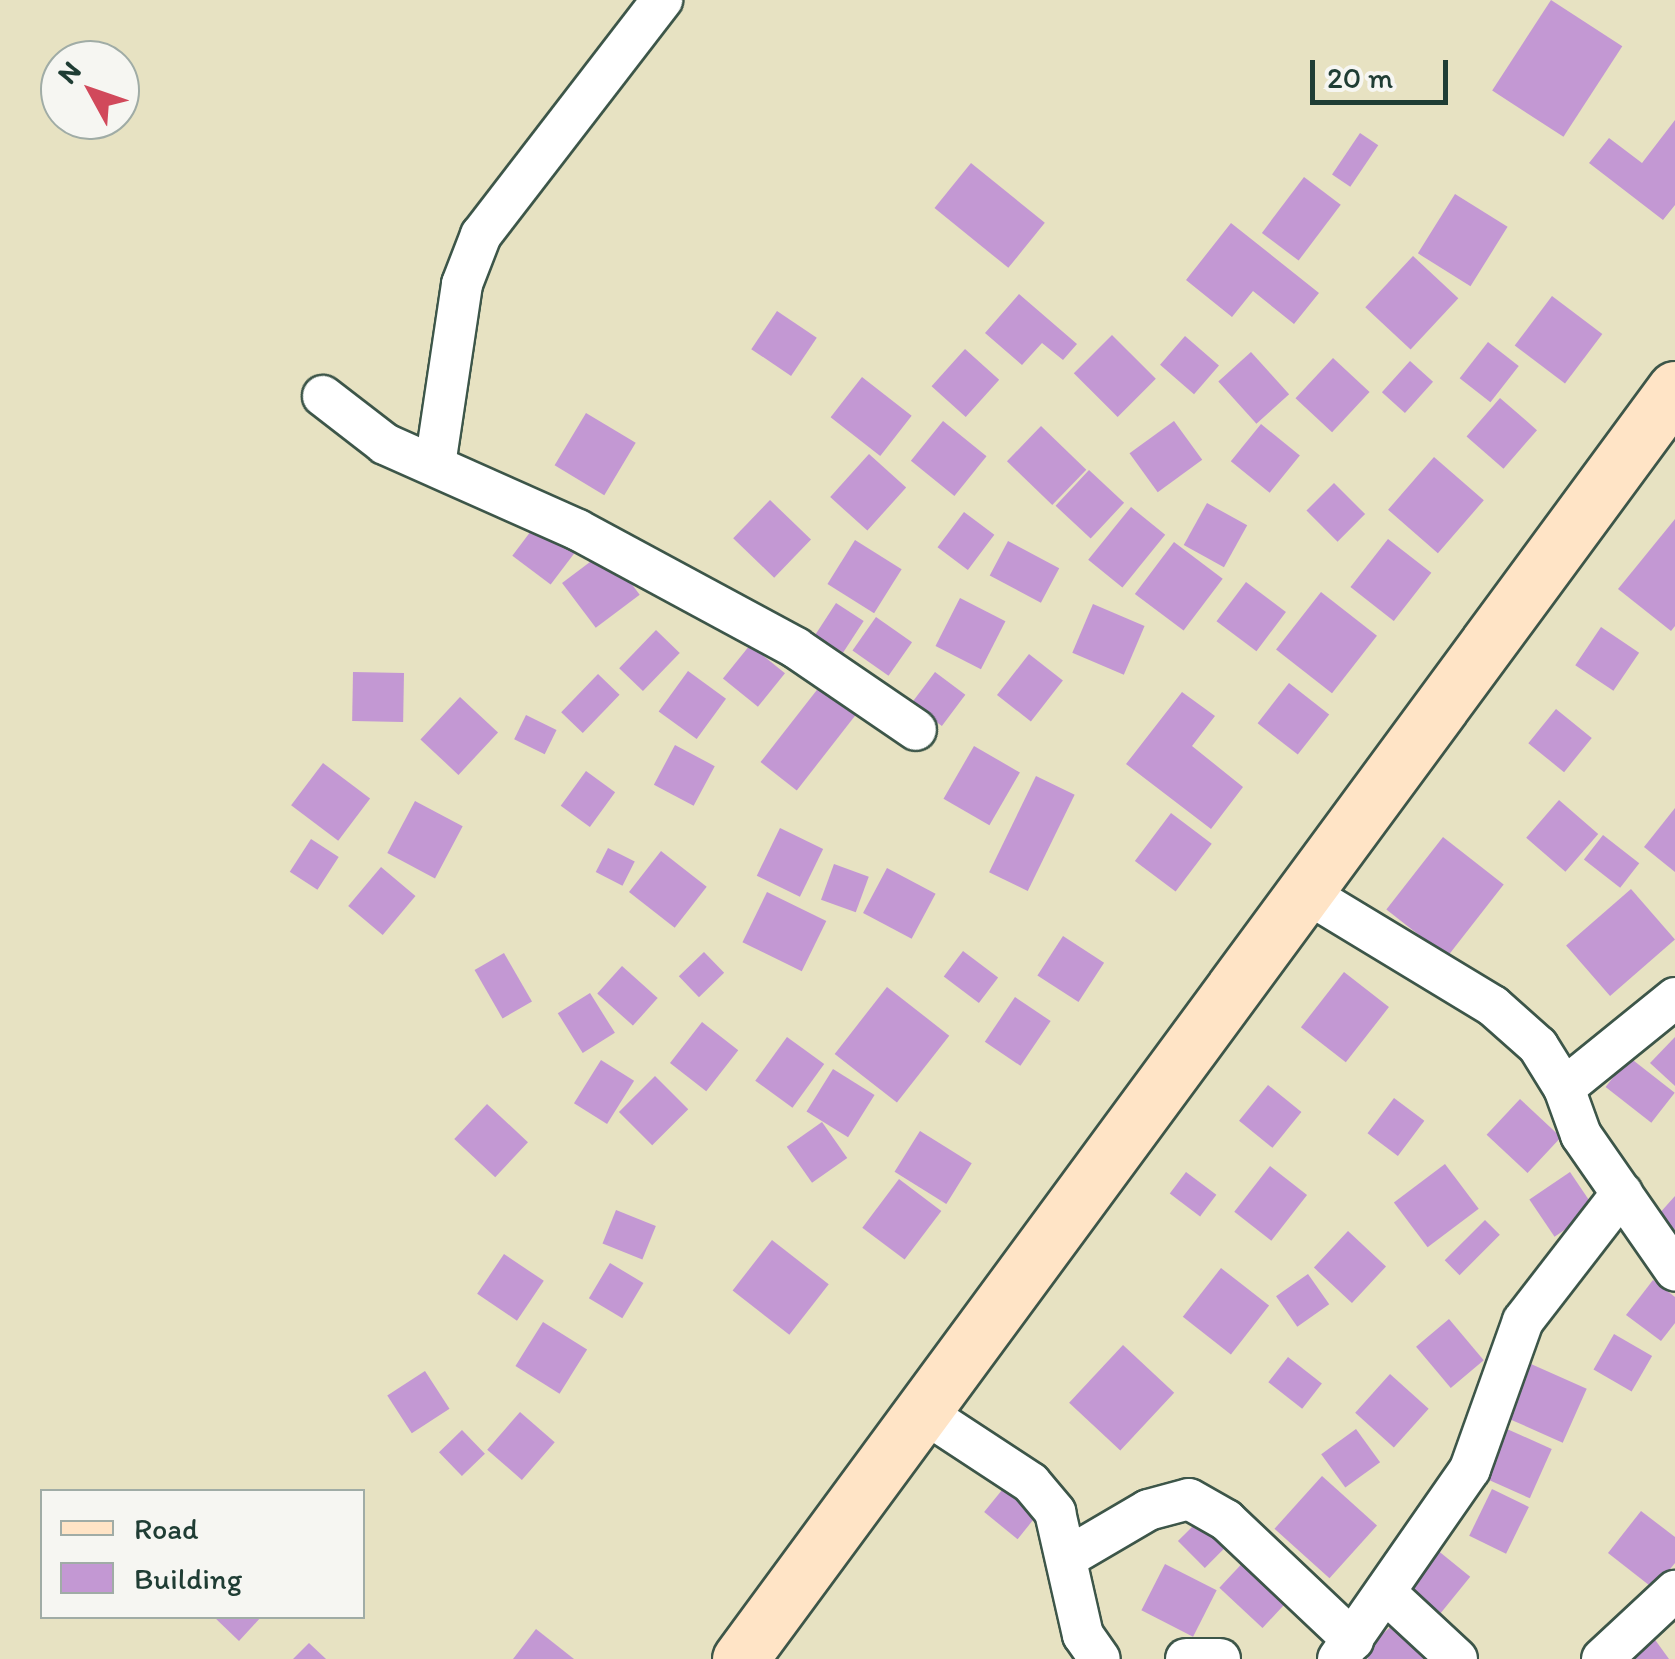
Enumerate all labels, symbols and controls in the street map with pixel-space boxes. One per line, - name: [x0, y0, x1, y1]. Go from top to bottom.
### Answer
- north arrow: [40, 40, 140, 140]
- scale bar: [1315, 40, 1452, 102]
- text: N: [49, 54, 88, 90]
- text: 20 m: [1327, 59, 1393, 96]
- legend: [40, 1489, 365, 1619]
- text: Road: [134, 1510, 199, 1547]
- text: Building: [134, 1560, 242, 1597]

